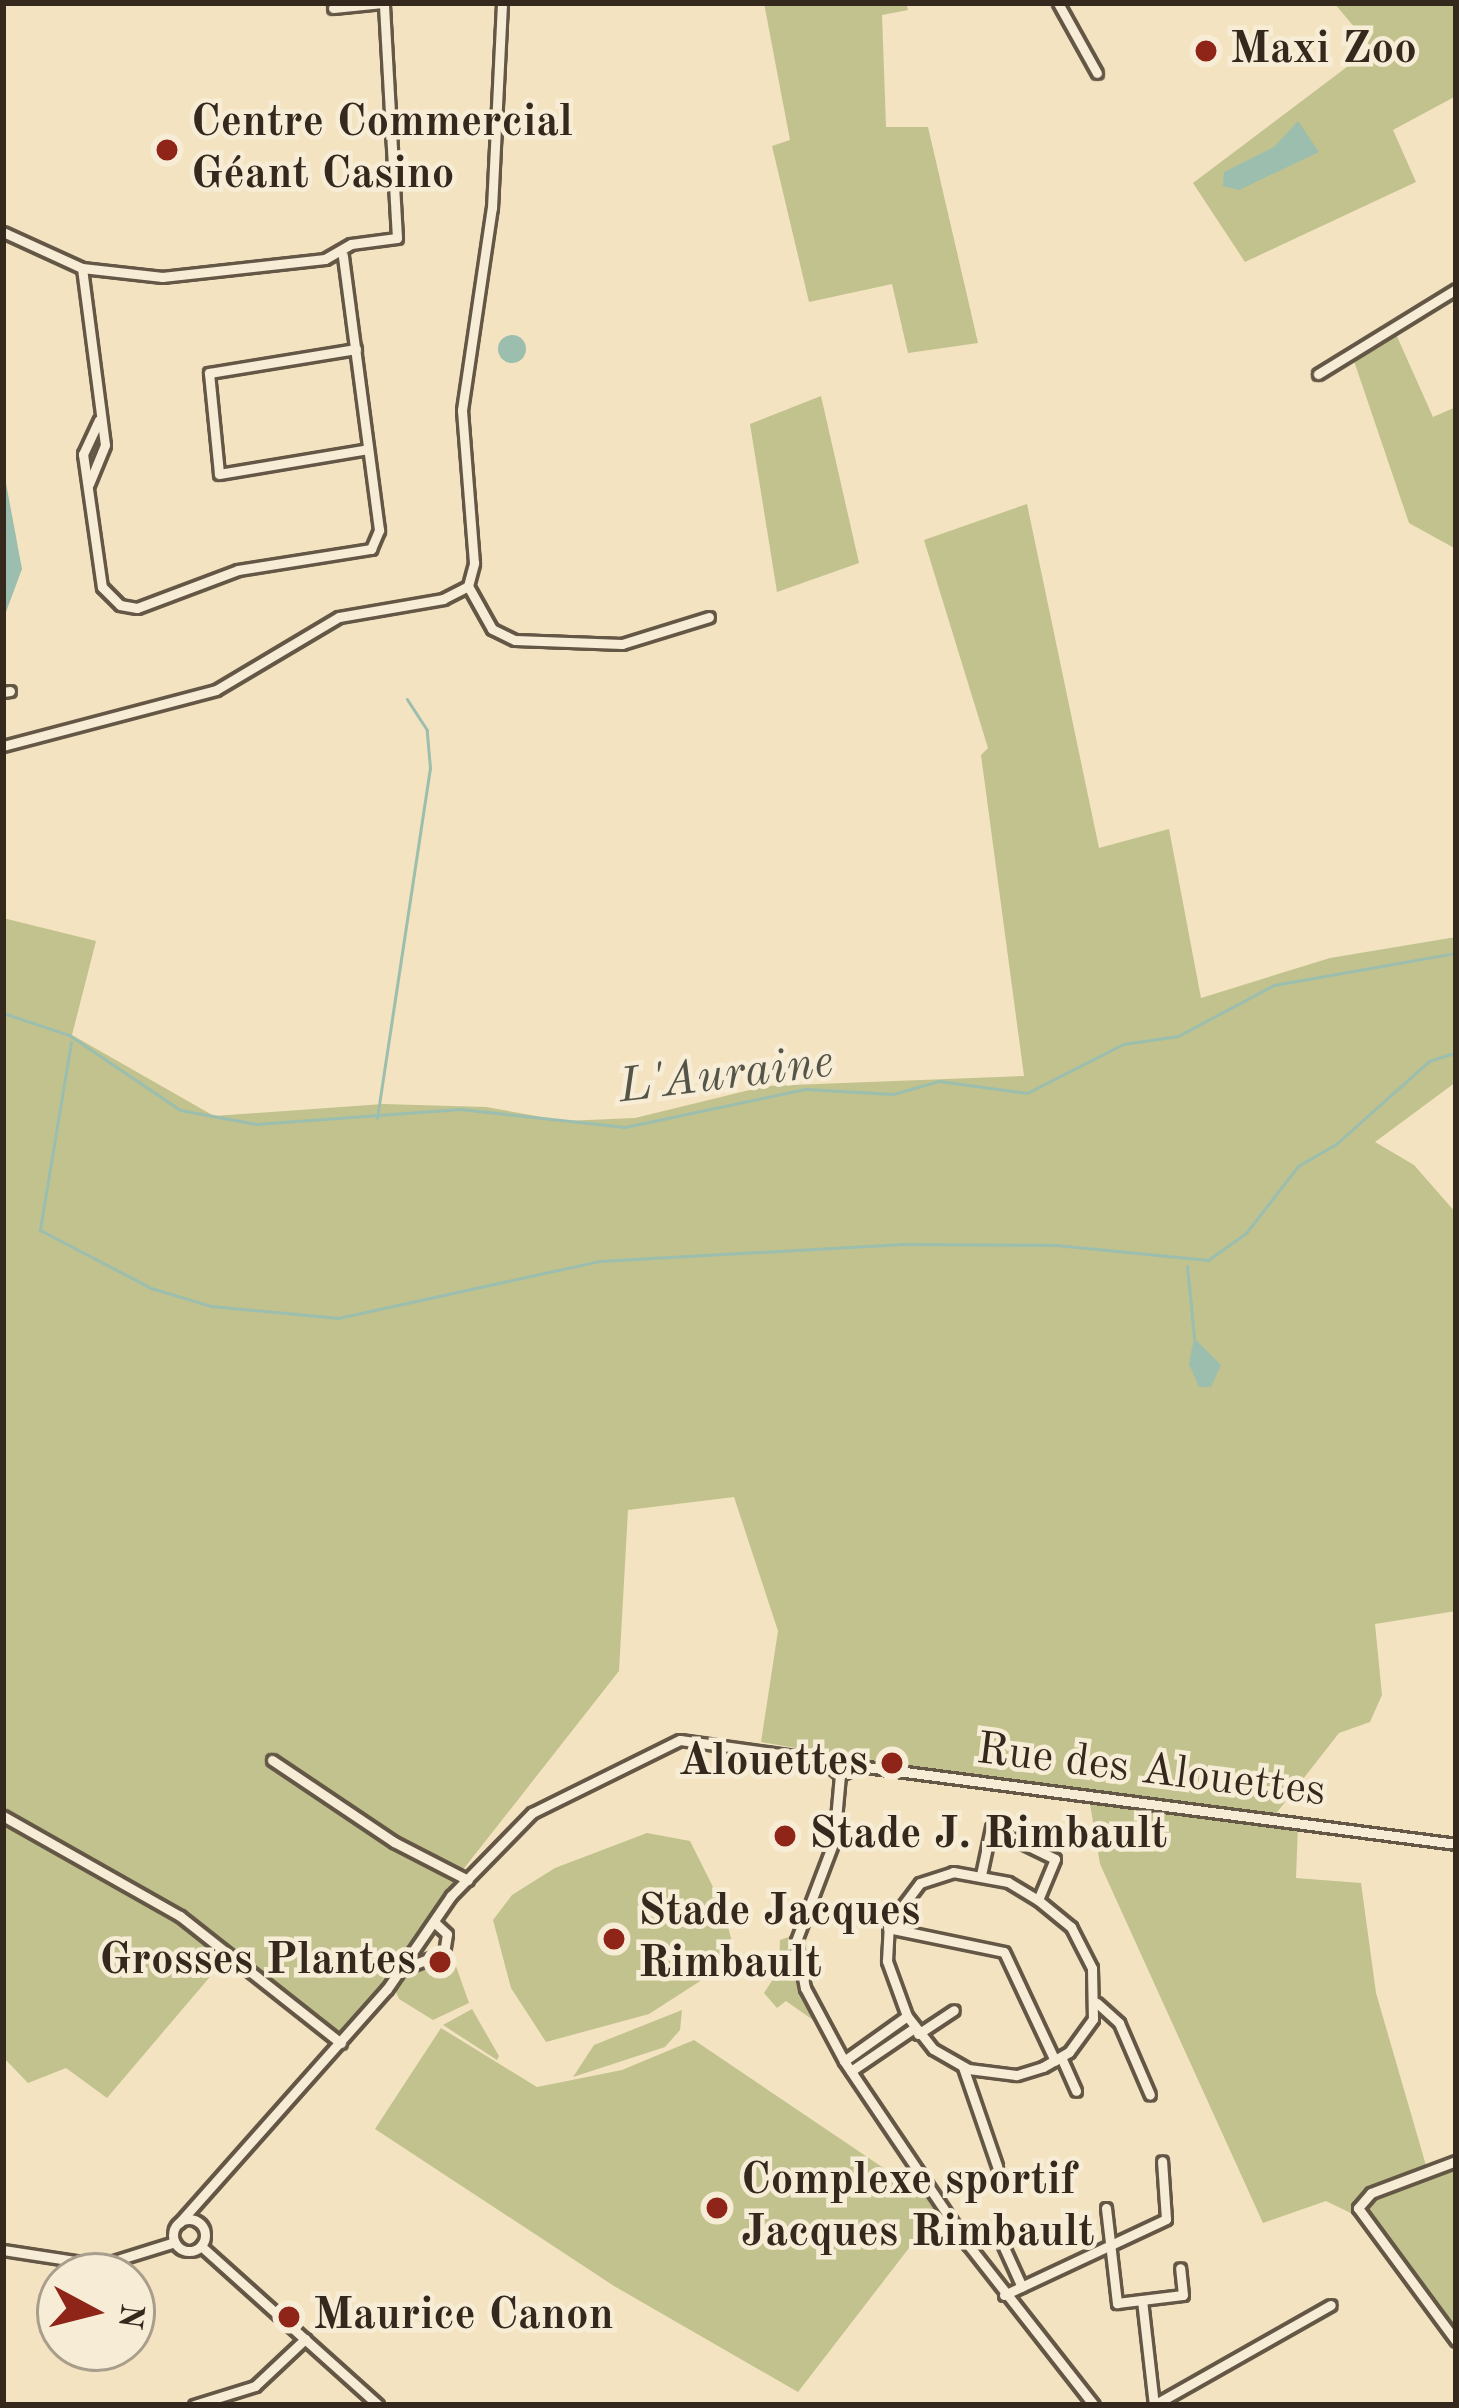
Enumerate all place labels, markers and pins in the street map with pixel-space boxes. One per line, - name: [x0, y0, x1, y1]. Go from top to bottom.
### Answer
- place label: Maxi Zoo: [1230, 24, 1417, 78]
- marker: Maxi Zoo: [1193, 38, 1219, 64]
- place label: Centre Commercial Géant Casino: [191, 97, 573, 203]
- marker: Centre Commercial Géant Casino: [154, 137, 180, 163]
- place label: Alouettes: [678, 1736, 868, 1790]
- marker: Alouettes: [879, 1750, 905, 1776]
- place label: Stade J. Rimbault: [809, 1809, 1167, 1863]
- marker: Stade J. Rimbault: [772, 1823, 798, 1849]
- place label: Stade Jacques Rimbault: [638, 1886, 920, 1992]
- marker: Stade Jacques Rimbault: [601, 1926, 627, 1952]
- place label: Grosses Plantes: [99, 1935, 416, 1989]
- marker: Grosses Plantes: [427, 1949, 453, 1975]
- place label: Complexe sportif Jacques Rimbault: [741, 2155, 1095, 2261]
- marker: Complexe sportif Jacques Rimbault: [704, 2195, 730, 2221]
- place label: Maurice Canon: [313, 2290, 614, 2344]
- marker: Maurice Canon: [276, 2304, 302, 2330]

